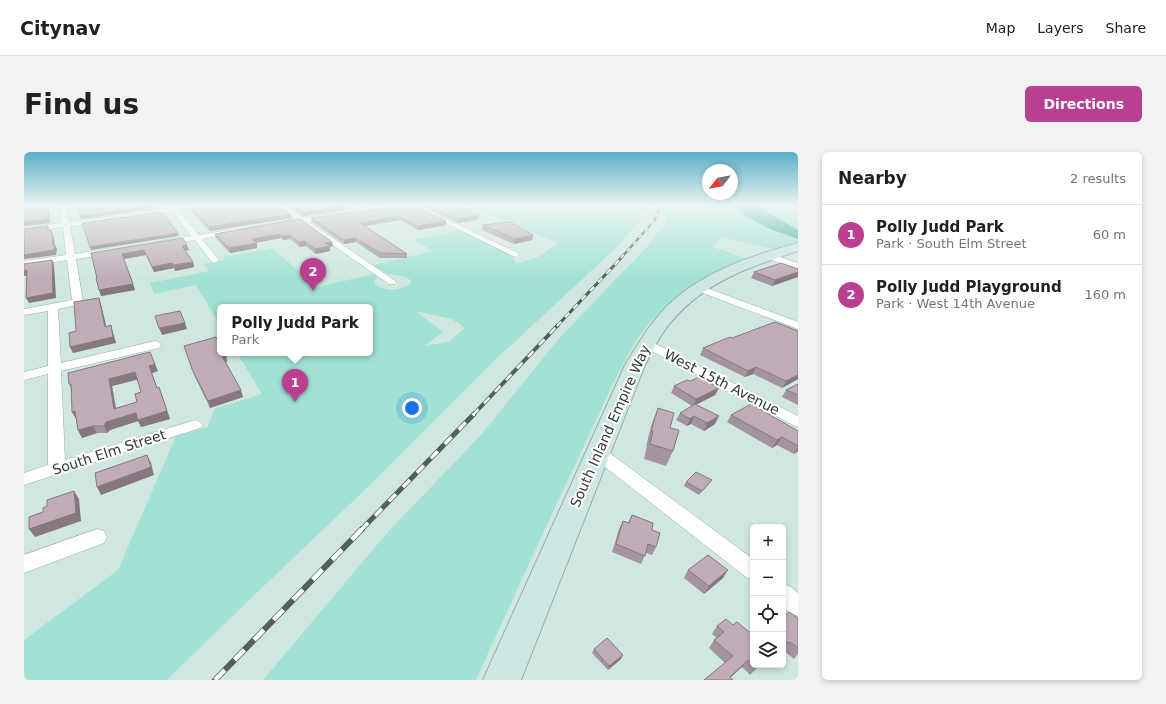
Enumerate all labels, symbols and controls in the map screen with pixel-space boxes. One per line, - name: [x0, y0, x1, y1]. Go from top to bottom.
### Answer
- text: Citynav: [20, 17, 101, 39]
- text: Map: [986, 20, 1015, 36]
- text: Layers: [1037, 20, 1084, 36]
- text: Share: [1106, 20, 1146, 36]
- button: Directions: [1025, 86, 1142, 122]
- text: Find us: [24, 88, 139, 121]
- north arrow: [702, 164, 738, 200]
- text: Nearby: [838, 168, 907, 188]
- text: 2 results: [1070, 171, 1126, 186]
- text: Polly Judd Park: [876, 218, 1004, 236]
- text: 1: [846, 227, 856, 242]
- text: 60 m: [1093, 227, 1126, 242]
- text: Park · South Elm Street: [876, 236, 1027, 251]
- pin: 2: [300, 258, 326, 291]
- text: Polly Judd Playground: [876, 278, 1062, 296]
- text: 2: [846, 287, 856, 302]
- text: 160 m: [1084, 287, 1126, 302]
- text: Park · West 14th Avenue: [876, 296, 1035, 311]
- popup: [217, 304, 373, 356]
- text: Polly Judd Park: [231, 314, 359, 332]
- text: Park: [231, 332, 259, 347]
- street label: South Inland Empire Way: [567, 342, 653, 510]
- street label: West 15th Avenue: [662, 346, 782, 418]
- pin: 1: [282, 369, 308, 402]
- your location: [402, 398, 422, 418]
- street label: South Elm Street: [50, 426, 168, 478]
- map controls: [750, 524, 786, 668]
- button: +: [750, 524, 786, 560]
- button: −: [750, 560, 786, 596]
- button: locate: [750, 596, 786, 632]
- button: layers: [750, 632, 786, 668]

